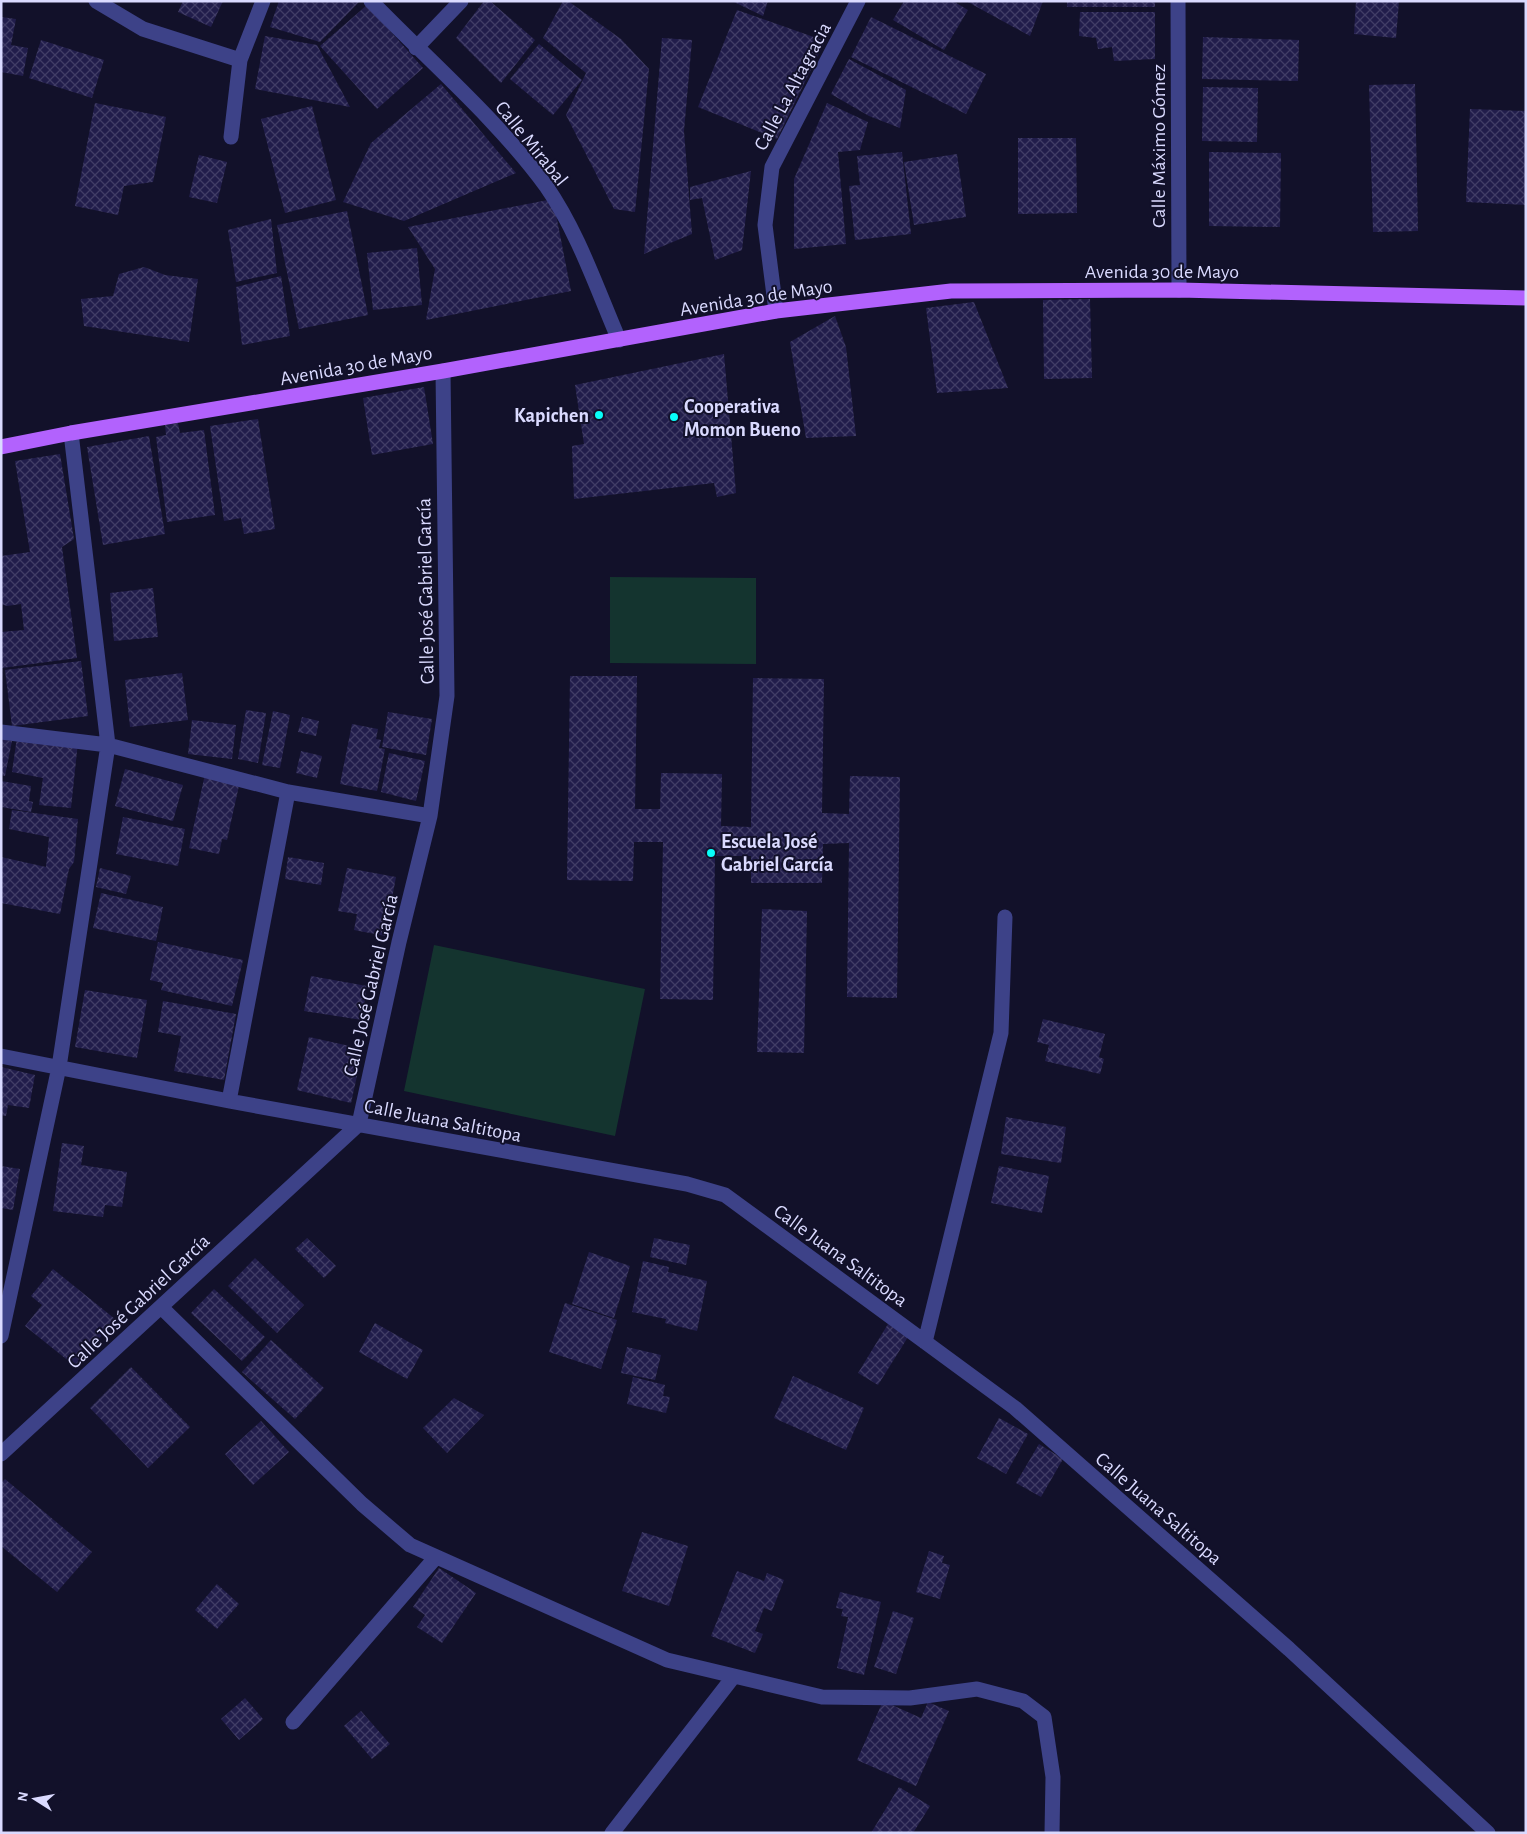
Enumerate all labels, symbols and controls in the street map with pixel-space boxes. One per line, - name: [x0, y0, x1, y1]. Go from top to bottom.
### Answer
- street label: Calle La Altagracia: [751, 19, 835, 154]
- street label: Calle Máximo Gómez: [1149, 64, 1169, 228]
- street label: Calle Mirabal: [491, 97, 571, 190]
- street label: Avenida 30 de Mayo: [1085, 262, 1239, 282]
- street label: Avenida 30 de Mayo: [678, 276, 834, 320]
- street label: Avenida 30 de Mayo: [278, 343, 434, 389]
- place label: Cooperativa Momon Bueno: [684, 397, 801, 440]
- place label: Kapichen: [514, 406, 589, 426]
- marker: Kapichen: [593, 409, 605, 421]
- marker: Cooperativa Momon Bueno: [668, 411, 680, 423]
- street label: Calle José Gabriel García: [414, 498, 438, 684]
- place label: Escuela José Gabriel García: [721, 832, 834, 875]
- marker: Escuela José Gabriel García: [705, 847, 717, 859]
- street label: Calle José Gabriel García: [340, 892, 402, 1078]
- street label: Calle Juana Saltitopa: [362, 1096, 523, 1146]
- street label: Calle Juana Saltitopa: [770, 1201, 911, 1311]
- street label: Calle José Gabriel García: [64, 1231, 214, 1373]
- street label: Calle Juana Saltitopa: [1091, 1449, 1225, 1569]
- north arrow: [10, 1774, 60, 1824]
- text: N: [15, 1791, 31, 1803]

